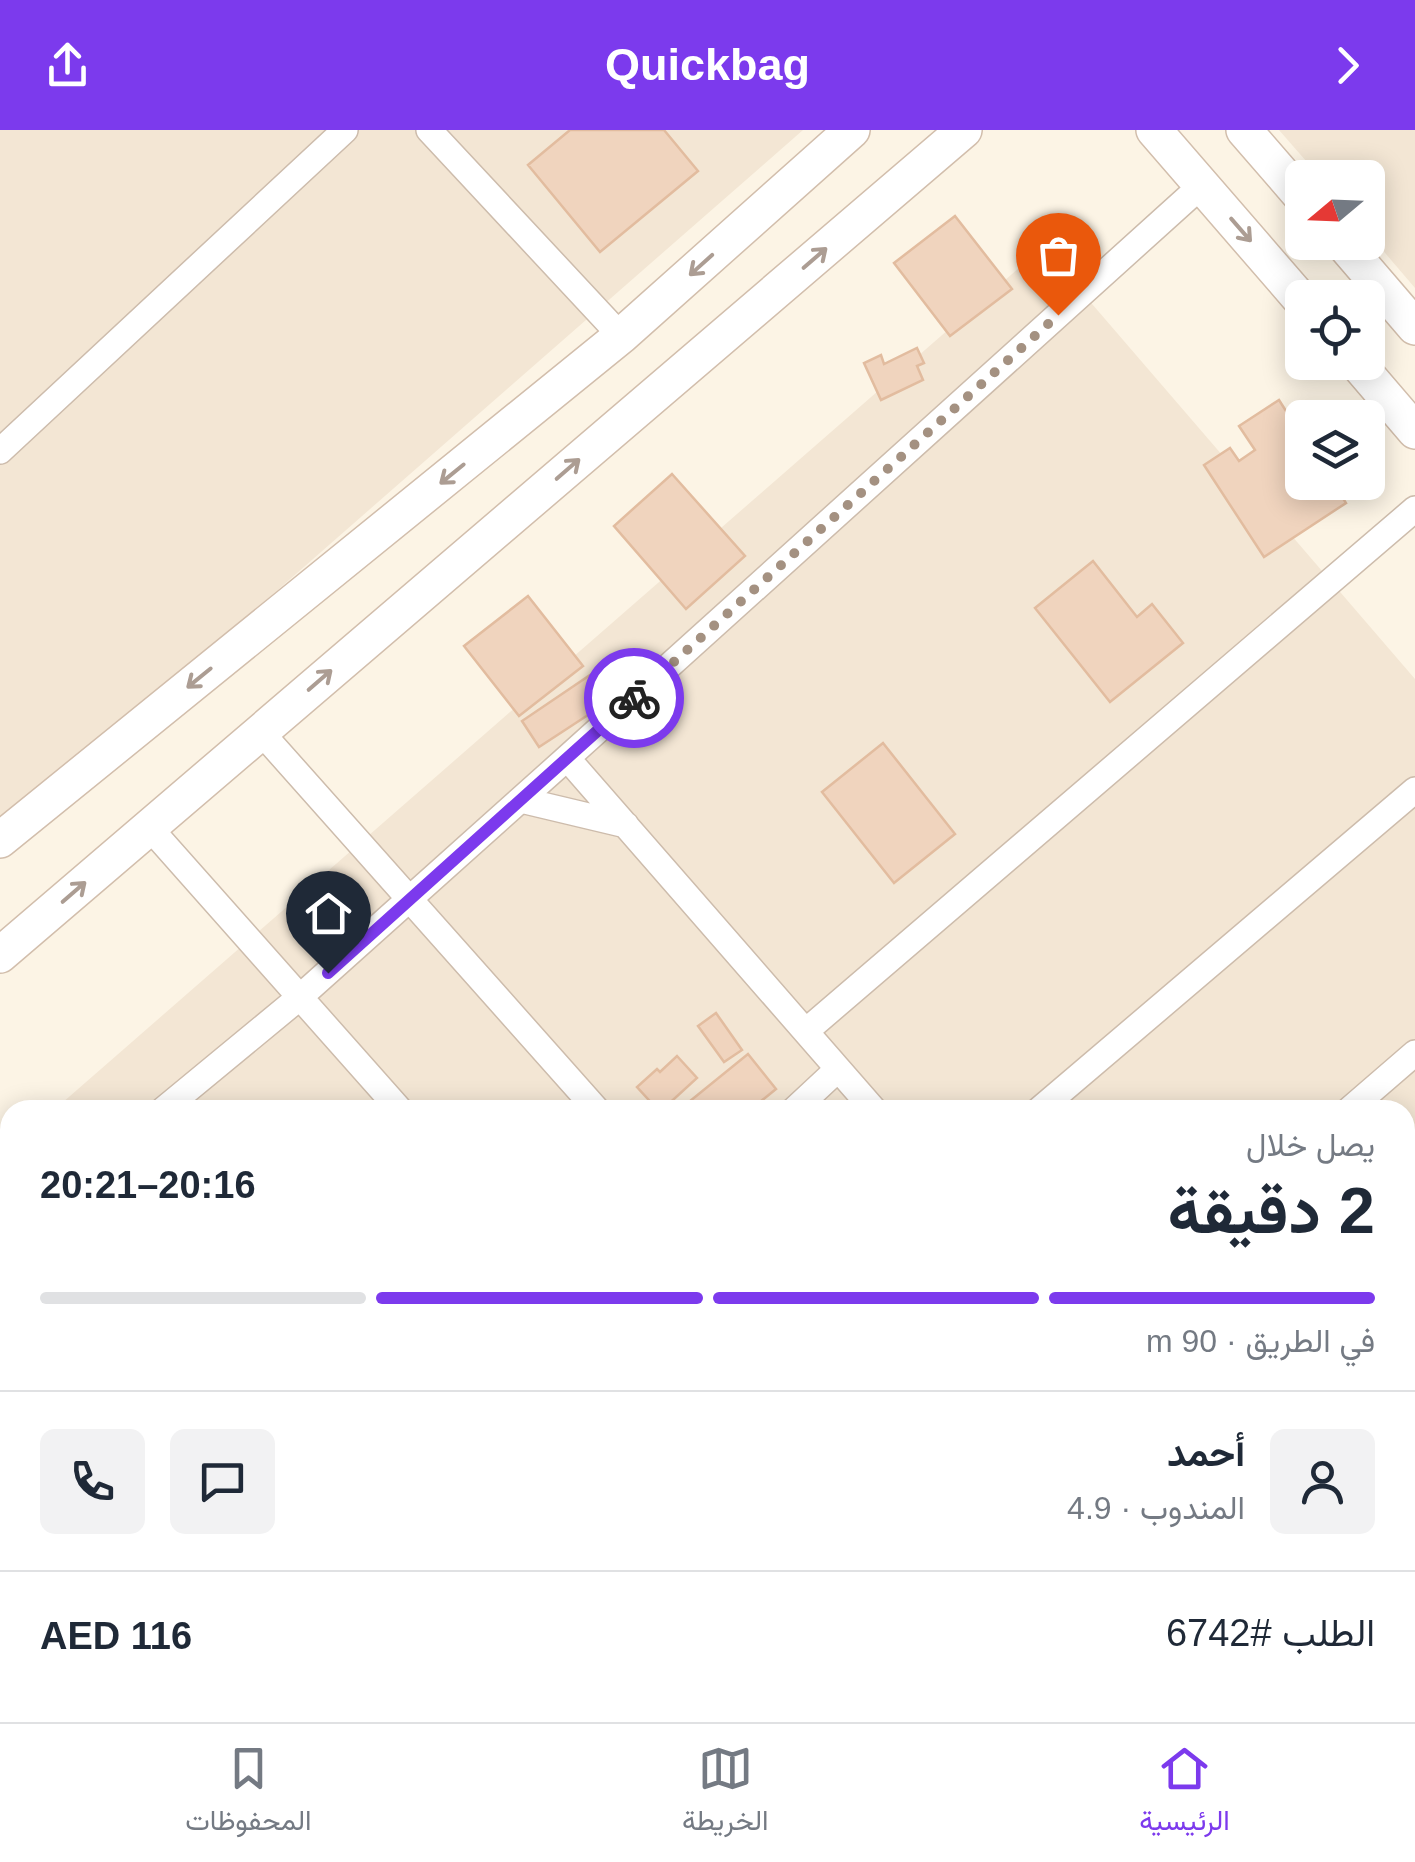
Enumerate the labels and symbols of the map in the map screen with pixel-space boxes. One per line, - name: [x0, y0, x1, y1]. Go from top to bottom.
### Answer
- north arrow: [1285, 160, 1385, 260]
- pin: [1016, 213, 1101, 316]
- one-way arrow: [1229, 217, 1252, 242]
- one-way arrow: [801, 247, 827, 269]
- one-way arrow: [689, 253, 714, 276]
- one-way arrow: [554, 458, 580, 480]
- one-way arrow: [439, 463, 465, 485]
- courier: [584, 648, 684, 748]
- one-way arrow: [186, 667, 213, 688]
- one-way arrow: [307, 669, 333, 691]
- pin: [286, 871, 371, 974]
- one-way arrow: [61, 880, 86, 903]

